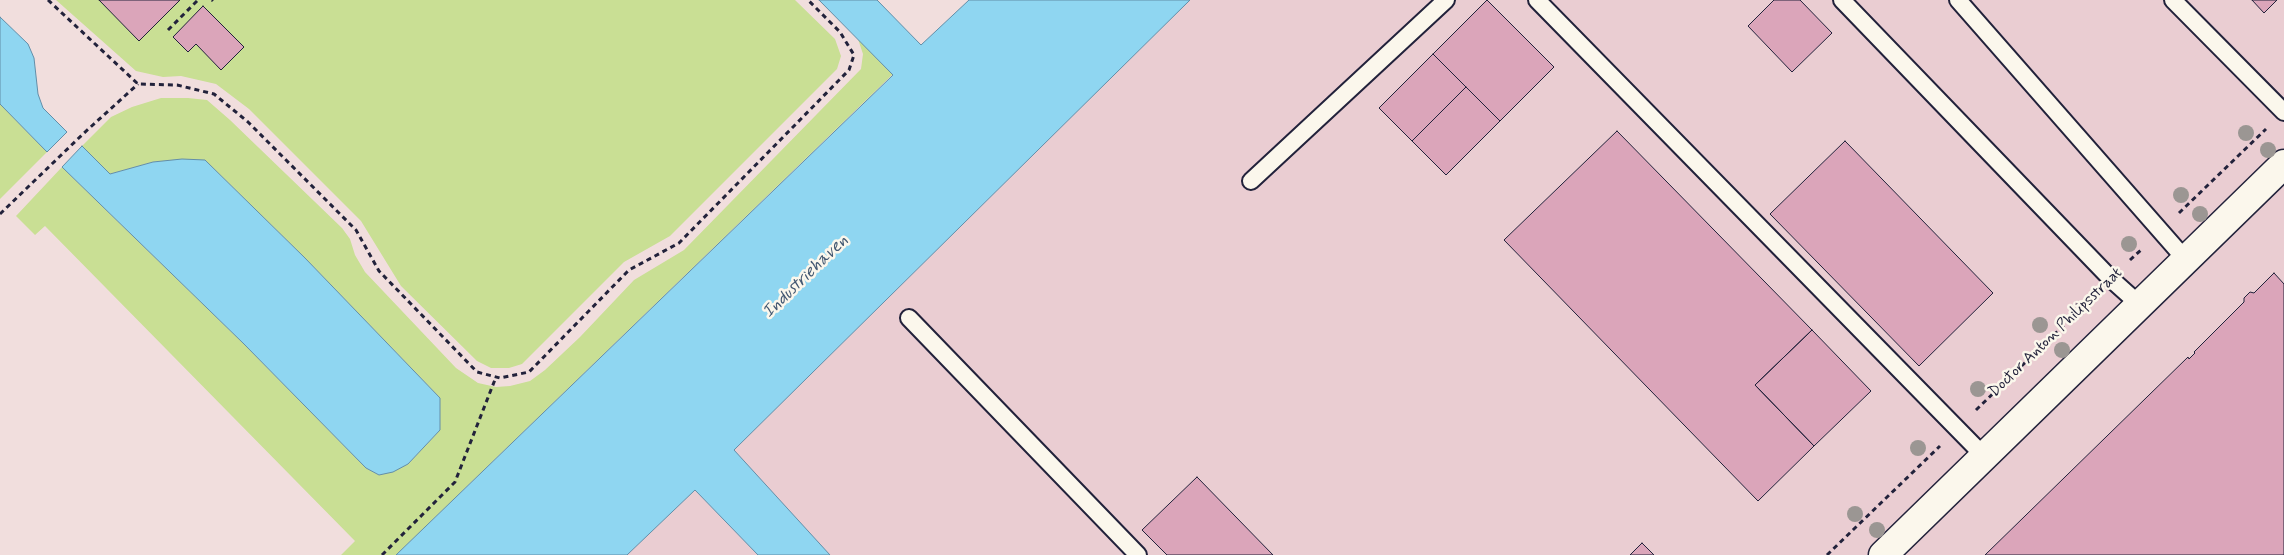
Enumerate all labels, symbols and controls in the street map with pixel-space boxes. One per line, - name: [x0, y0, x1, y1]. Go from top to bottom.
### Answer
- water label: Industriehaven: [759, 231, 853, 323]
- street label: Doctor Anton Philipsstraat: [1985, 264, 2127, 402]

